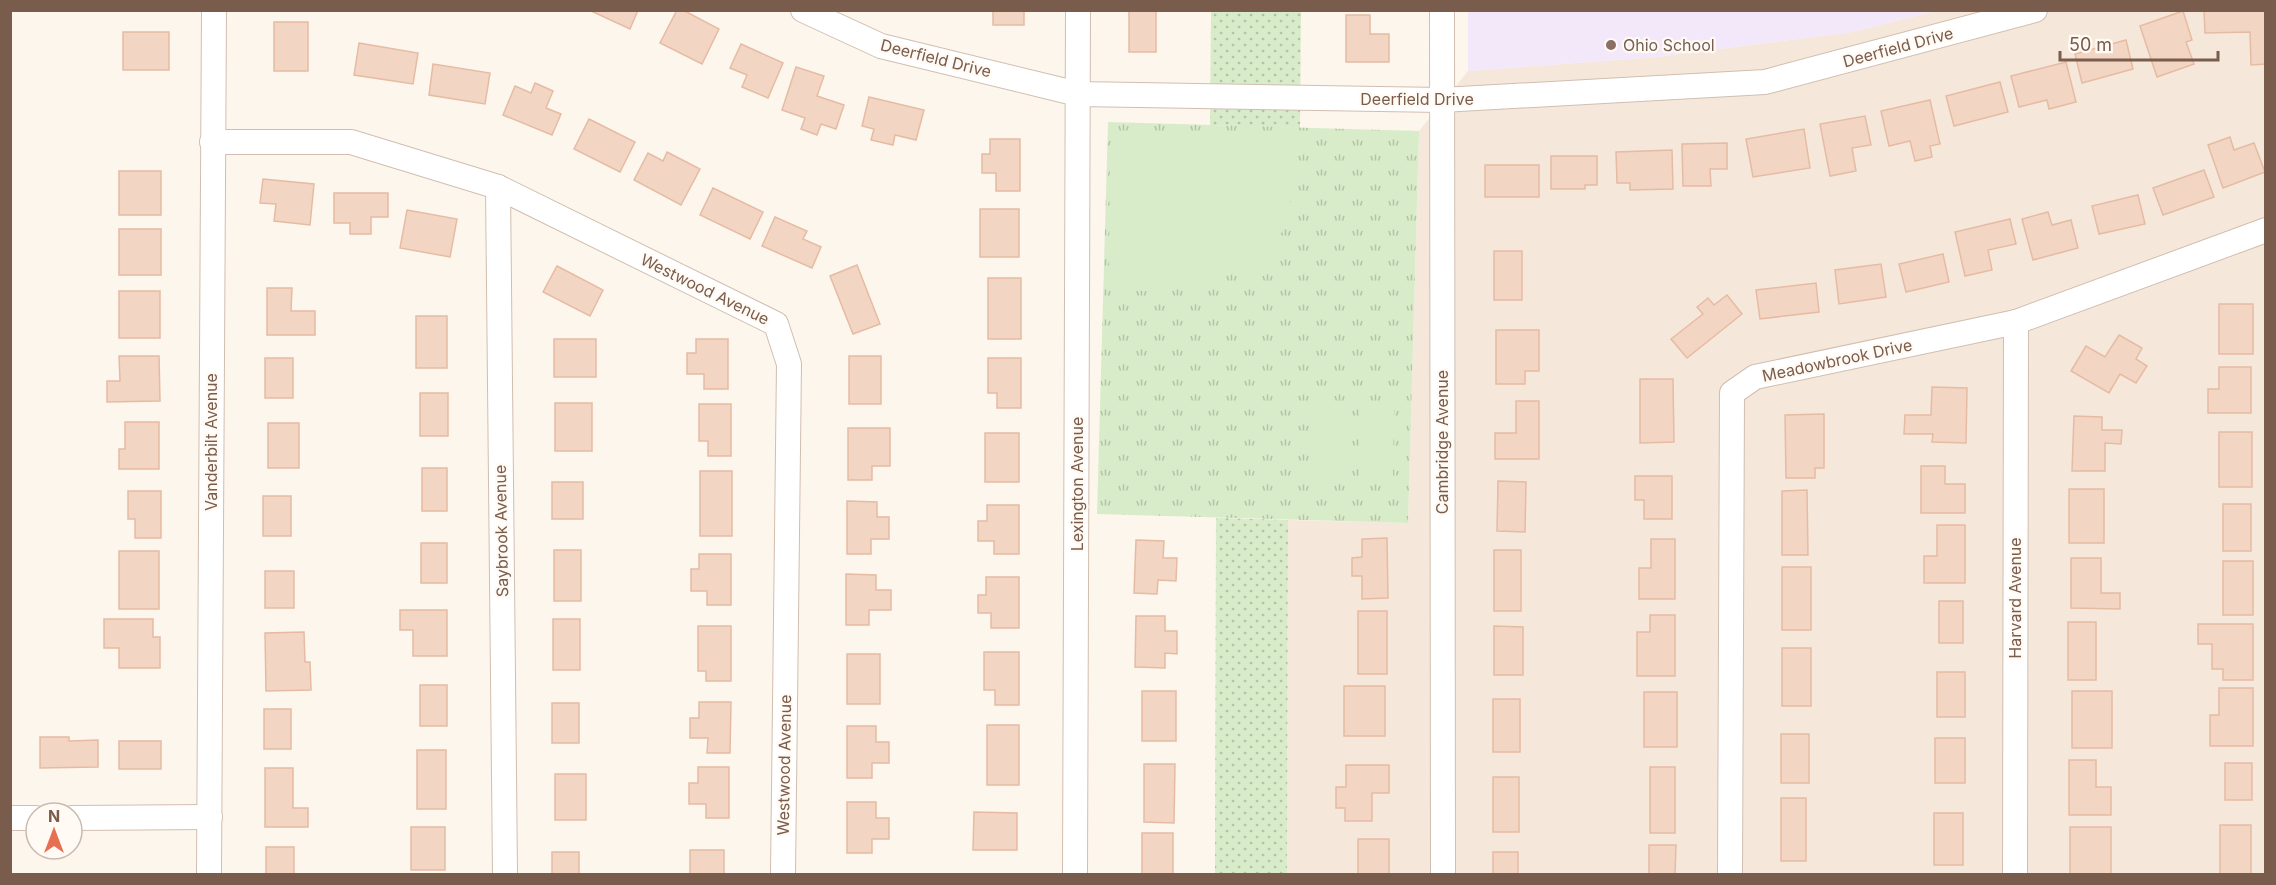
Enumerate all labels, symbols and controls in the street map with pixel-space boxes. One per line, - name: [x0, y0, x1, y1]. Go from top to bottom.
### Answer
- street label: Deerfield Drive: [1841, 23, 1955, 71]
- scale bar: [2060, 24, 2218, 62]
- text: 50 m: [2069, 34, 2112, 55]
- street label: Deerfield Drive: [879, 35, 993, 81]
- place label: Ohio School: [1623, 35, 1715, 55]
- marker: Ohio School: [1604, 38, 1618, 52]
- street label: Deerfield Drive: [1360, 89, 1474, 109]
- street label: Westwood Avenue: [637, 249, 773, 329]
- street label: Meadowbrook Drive: [1760, 334, 1914, 386]
- street label: Cambridge Avenue: [1432, 370, 1452, 514]
- street label: Vanderbilt Avenue: [201, 373, 221, 511]
- street label: Lexington Avenue: [1067, 417, 1087, 551]
- street label: Saybrook Avenue: [490, 465, 512, 597]
- street label: Harvard Avenue: [2005, 537, 2025, 659]
- street label: Westwood Avenue: [773, 694, 795, 836]
- north arrow: [24, 801, 84, 861]
- text: N: [48, 806, 60, 826]

